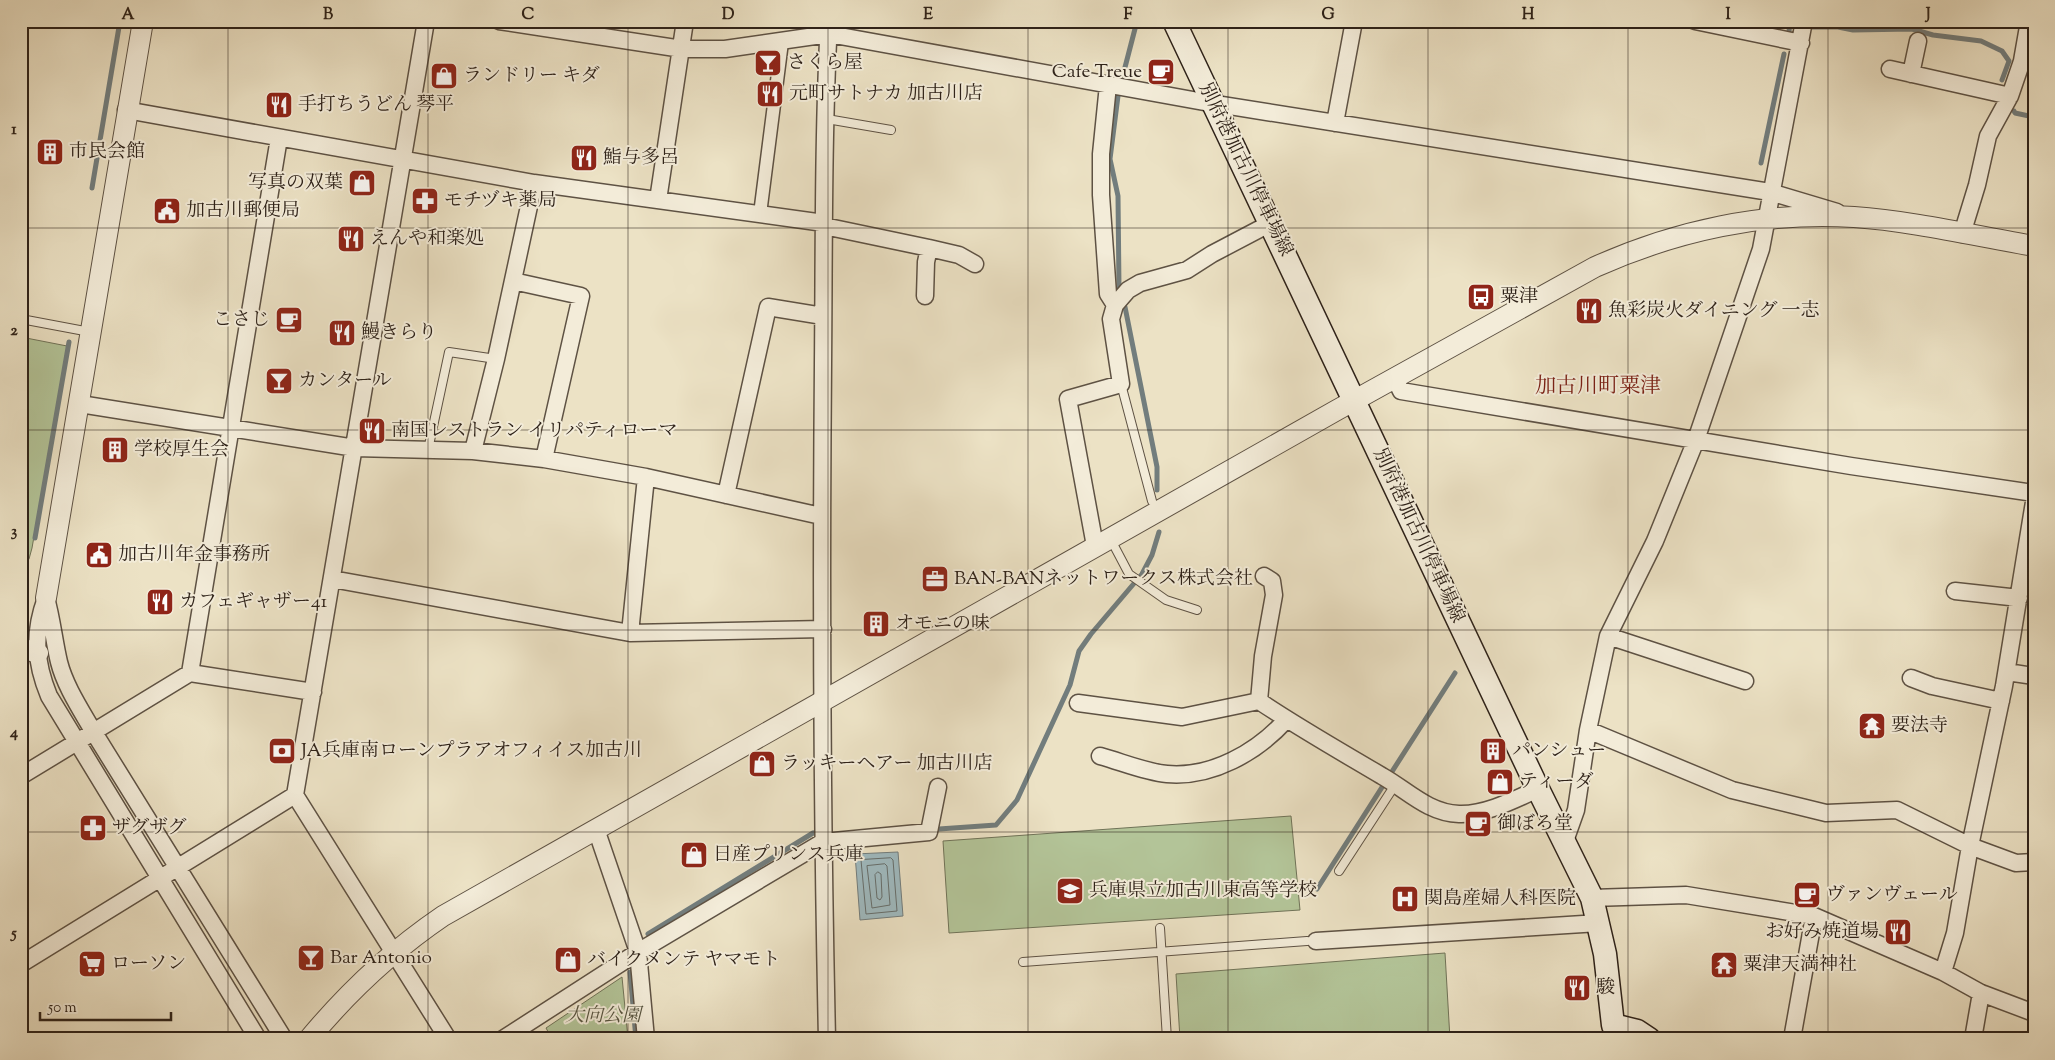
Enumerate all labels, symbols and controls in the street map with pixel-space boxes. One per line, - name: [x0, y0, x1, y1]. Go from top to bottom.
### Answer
- text: A: [122, 4, 135, 27]
- text: B: [323, 4, 333, 27]
- text: C: [522, 4, 535, 27]
- text: D: [722, 4, 735, 27]
- text: E: [923, 4, 933, 27]
- text: F: [1124, 4, 1133, 27]
- text: G: [1321, 4, 1335, 27]
- text: H: [1522, 4, 1535, 27]
- text: I: [1725, 4, 1731, 27]
- text: J: [1924, 4, 1931, 27]
- bar icon: さくら屋: [753, 48, 783, 78]
- place label: さくら屋: [787, 50, 863, 77]
- cafe icon: Cafe Treue: [1146, 57, 1176, 87]
- place label: Cafe Treue: [1052, 59, 1142, 86]
- shop icon: ランドリー キダ: [429, 61, 459, 91]
- place label: ランドリー キダ: [463, 63, 600, 90]
- restaurant icon: 元町サトナカ 加古川店: [755, 79, 785, 109]
- street label: 別府港加古川停車場線: [1191, 79, 1299, 261]
- place label: 元町サトナカ 加古川店: [789, 81, 983, 108]
- restaurant icon: 手打ちうどん 琴平: [264, 90, 294, 120]
- place label: 手打ちうどん 琴平: [298, 92, 454, 119]
- text: 1: [11, 119, 17, 142]
- building icon: 市民会館: [35, 137, 65, 167]
- place label: 市民会館: [69, 139, 145, 166]
- restaurant icon: 鮨与多呂: [569, 143, 599, 173]
- place label: 鮨与多呂: [603, 145, 679, 172]
- shop icon: 写真の双葉: [347, 168, 377, 198]
- place label: 写真の双葉: [248, 170, 343, 197]
- pharmacy icon: モチヅキ薬局: [410, 186, 440, 216]
- place label: モチヅキ薬局: [444, 188, 557, 215]
- public building icon: 加古川郵便局: [152, 196, 182, 226]
- place label: 加古川郵便局: [186, 198, 300, 225]
- restaurant icon: えんや和楽処: [336, 224, 366, 254]
- place label: えんや和楽処: [370, 226, 484, 253]
- bus stop icon: 粟津: [1466, 282, 1496, 312]
- place label: 粟津: [1500, 284, 1538, 311]
- restaurant icon: 魚彩炭火ダイニング 一志: [1574, 296, 1604, 326]
- place label: 魚彩炭火ダイニング 一志: [1608, 298, 1820, 325]
- cafe icon: こさじ: [274, 305, 304, 335]
- place label: こさじ: [213, 307, 270, 334]
- restaurant icon: 鰻きらり: [327, 318, 357, 348]
- text: 2: [10, 320, 18, 343]
- place label: 鰻きらり: [361, 320, 437, 347]
- bar icon: カンタール: [264, 366, 294, 396]
- place label: カンタール: [298, 368, 392, 395]
- district label: 加古川町粟津: [1535, 372, 1661, 402]
- restaurant icon: 南国レストラン イリパティローマ: [357, 416, 387, 446]
- place label: 南国レストラン イリパティローマ: [391, 418, 677, 445]
- building icon: 学校厚生会: [100, 435, 130, 465]
- place label: 学校厚生会: [134, 437, 229, 464]
- street label: 別府港加古川停車場線: [1366, 444, 1470, 628]
- text: 3: [11, 521, 18, 544]
- public building icon: 加古川年金事務所: [84, 540, 114, 570]
- place label: 加古川年金事務所: [118, 542, 270, 569]
- office icon: BAN-BANネットワークス株式会社: [920, 564, 950, 594]
- place label: BAN-BANネットワークス株式会社: [954, 566, 1253, 593]
- restaurant icon: カフェギャザー41: [145, 587, 175, 617]
- place label: カフェギャザー41: [179, 589, 328, 616]
- building icon: オモニの味: [861, 609, 891, 639]
- place label: オモニの味: [895, 611, 990, 638]
- temple icon: 要法寺: [1857, 711, 1887, 741]
- place label: 要法寺: [1891, 713, 1948, 740]
- text: 4: [9, 722, 18, 745]
- bank icon: JA兵庫南ローンプラアオフィイス加古川: [267, 736, 297, 766]
- building icon: パンシュー: [1478, 736, 1508, 766]
- place label: JA兵庫南ローンプラアオフィイス加古川: [300, 738, 642, 765]
- place label: パンシュー: [1512, 738, 1606, 765]
- shop icon: ラッキーヘアー 加古川店: [747, 749, 777, 779]
- place label: ラッキーヘアー 加古川店: [781, 751, 993, 778]
- shop icon: ティーダ: [1485, 767, 1515, 797]
- place label: ティーダ: [1519, 769, 1593, 796]
- cafe icon: 御ぼろ堂: [1463, 809, 1493, 839]
- place label: 御ぼろ堂: [1497, 811, 1573, 838]
- pharmacy icon: ザグザグ: [78, 813, 108, 843]
- place label: ザグザグ: [112, 815, 186, 842]
- shop icon: 日産プリンス兵庫: [679, 840, 709, 870]
- place label: 日産プリンス兵庫: [713, 842, 864, 869]
- school or university icon: 兵庫県立加古川東高等学校: [1055, 876, 1085, 906]
- place label: 兵庫県立加古川東高等学校: [1089, 878, 1317, 905]
- cafe icon: ヴァンヴェール: [1792, 880, 1822, 910]
- place label: ヴァンヴェール: [1826, 882, 1958, 909]
- hospital icon: 関島産婦人科医院: [1390, 884, 1420, 914]
- place label: 関島産婦人科医院: [1424, 886, 1576, 913]
- restaurant icon: お好み焼道場: [1883, 917, 1913, 947]
- place label: お好み焼道場: [1765, 919, 1879, 946]
- text: 5: [9, 923, 17, 946]
- bar icon: Bar Antonio: [296, 943, 326, 973]
- place label: Bar Antonio: [330, 945, 432, 972]
- shop icon: バイクメンテ ヤマモト: [553, 945, 583, 975]
- place label: バイクメンテ ヤマモト: [587, 947, 780, 974]
- supermarket icon: ローソン: [77, 949, 107, 979]
- temple icon: 粟津天満神社: [1709, 950, 1739, 980]
- place label: ローソン: [111, 951, 186, 978]
- place label: 粟津天満神社: [1743, 952, 1857, 979]
- restaurant icon: 駿: [1562, 973, 1592, 1003]
- place label: 駿: [1596, 975, 1615, 1002]
- scale bar: [40, 990, 171, 1022]
- text: 50 m: [47, 998, 77, 1019]
- park label: 大向公園: [565, 1003, 644, 1030]

